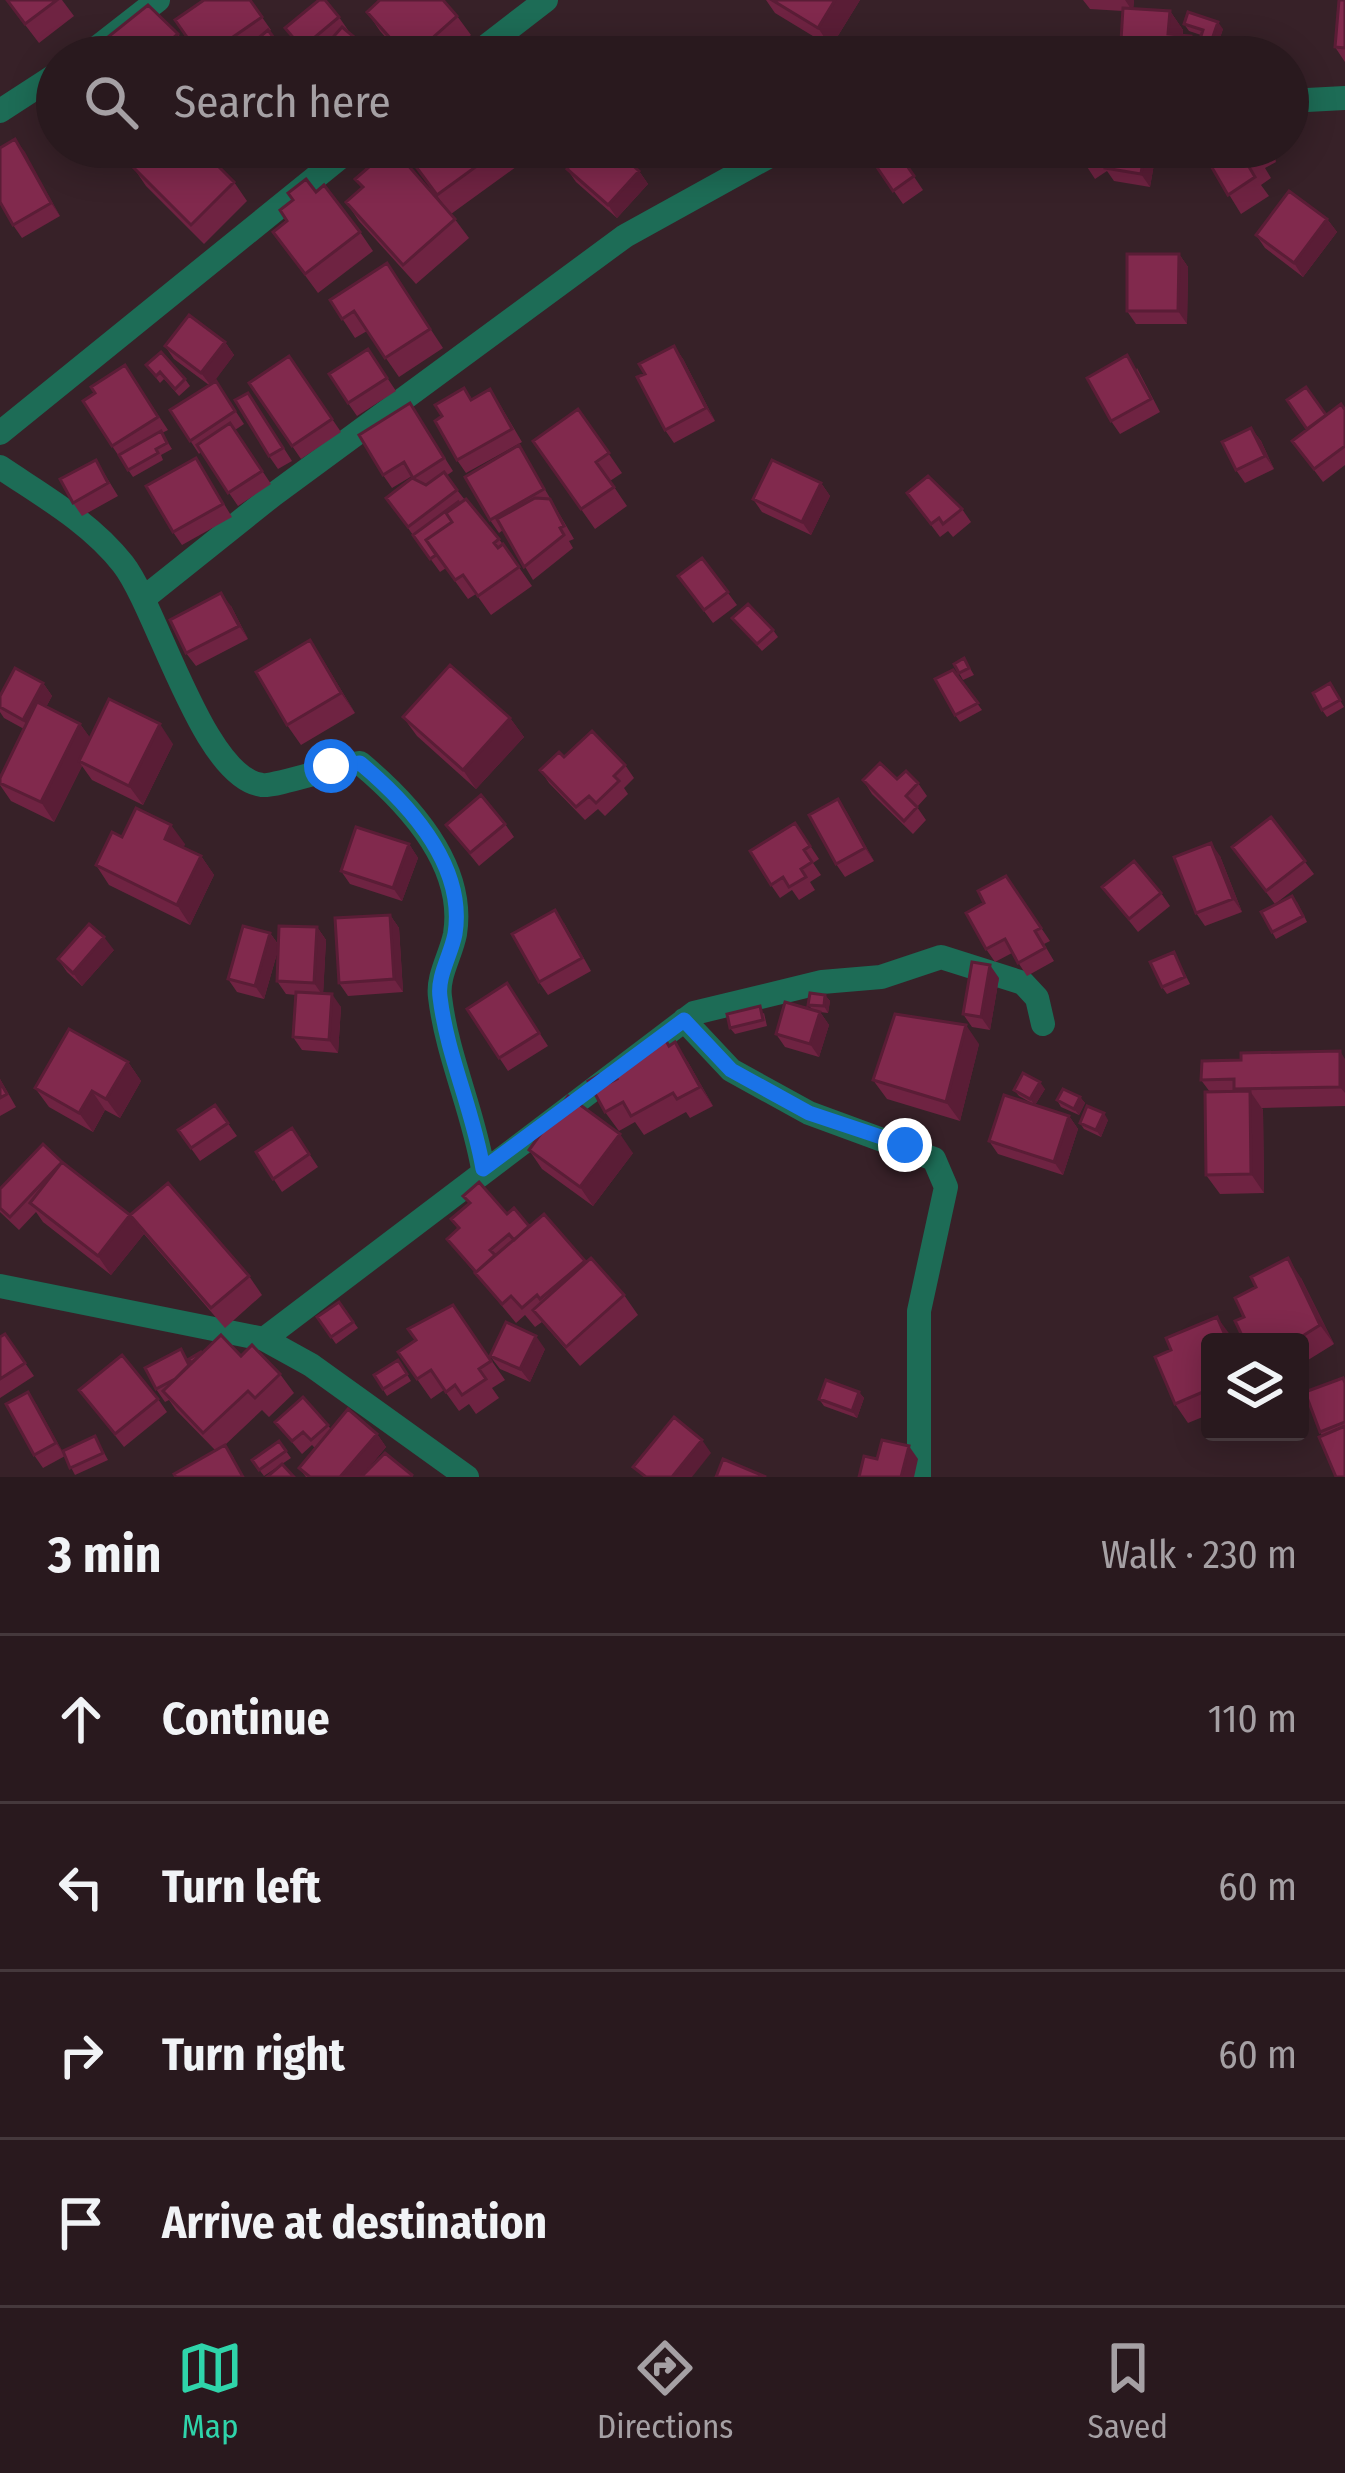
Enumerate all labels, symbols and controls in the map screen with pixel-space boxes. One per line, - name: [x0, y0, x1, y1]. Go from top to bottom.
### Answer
- search box: [36, 36, 1309, 168]
- icon: search: [78, 69, 144, 135]
- text: Search here: [174, 75, 391, 129]
- route start: [304, 739, 358, 793]
- route end: [878, 1118, 932, 1172]
- map controls: [1201, 1333, 1309, 1441]
- button: layers: [1201, 1333, 1309, 1441]
- text: 3 min: [48, 1524, 162, 1586]
- text: Walk · 230 m: [1101, 1532, 1297, 1578]
- icon: ahead: [48, 1686, 114, 1752]
- text: Continue: [162, 1692, 330, 1746]
- text: 110 m: [1208, 1696, 1297, 1742]
- icon: left: [48, 1854, 114, 1920]
- text: Turn left: [162, 1860, 321, 1914]
- text: 60 m: [1218, 1864, 1297, 1910]
- icon: right: [48, 2022, 114, 2088]
- text: Turn right: [162, 2028, 345, 2082]
- text: 60 m: [1218, 2032, 1297, 2078]
- icon: arrive: [48, 2190, 114, 2256]
- text: Arrive at destination: [162, 2196, 547, 2250]
- tab: Map: [177, 2335, 243, 2447]
- tab: Directions: [597, 2335, 733, 2447]
- tab: Saved: [1087, 2335, 1168, 2447]

